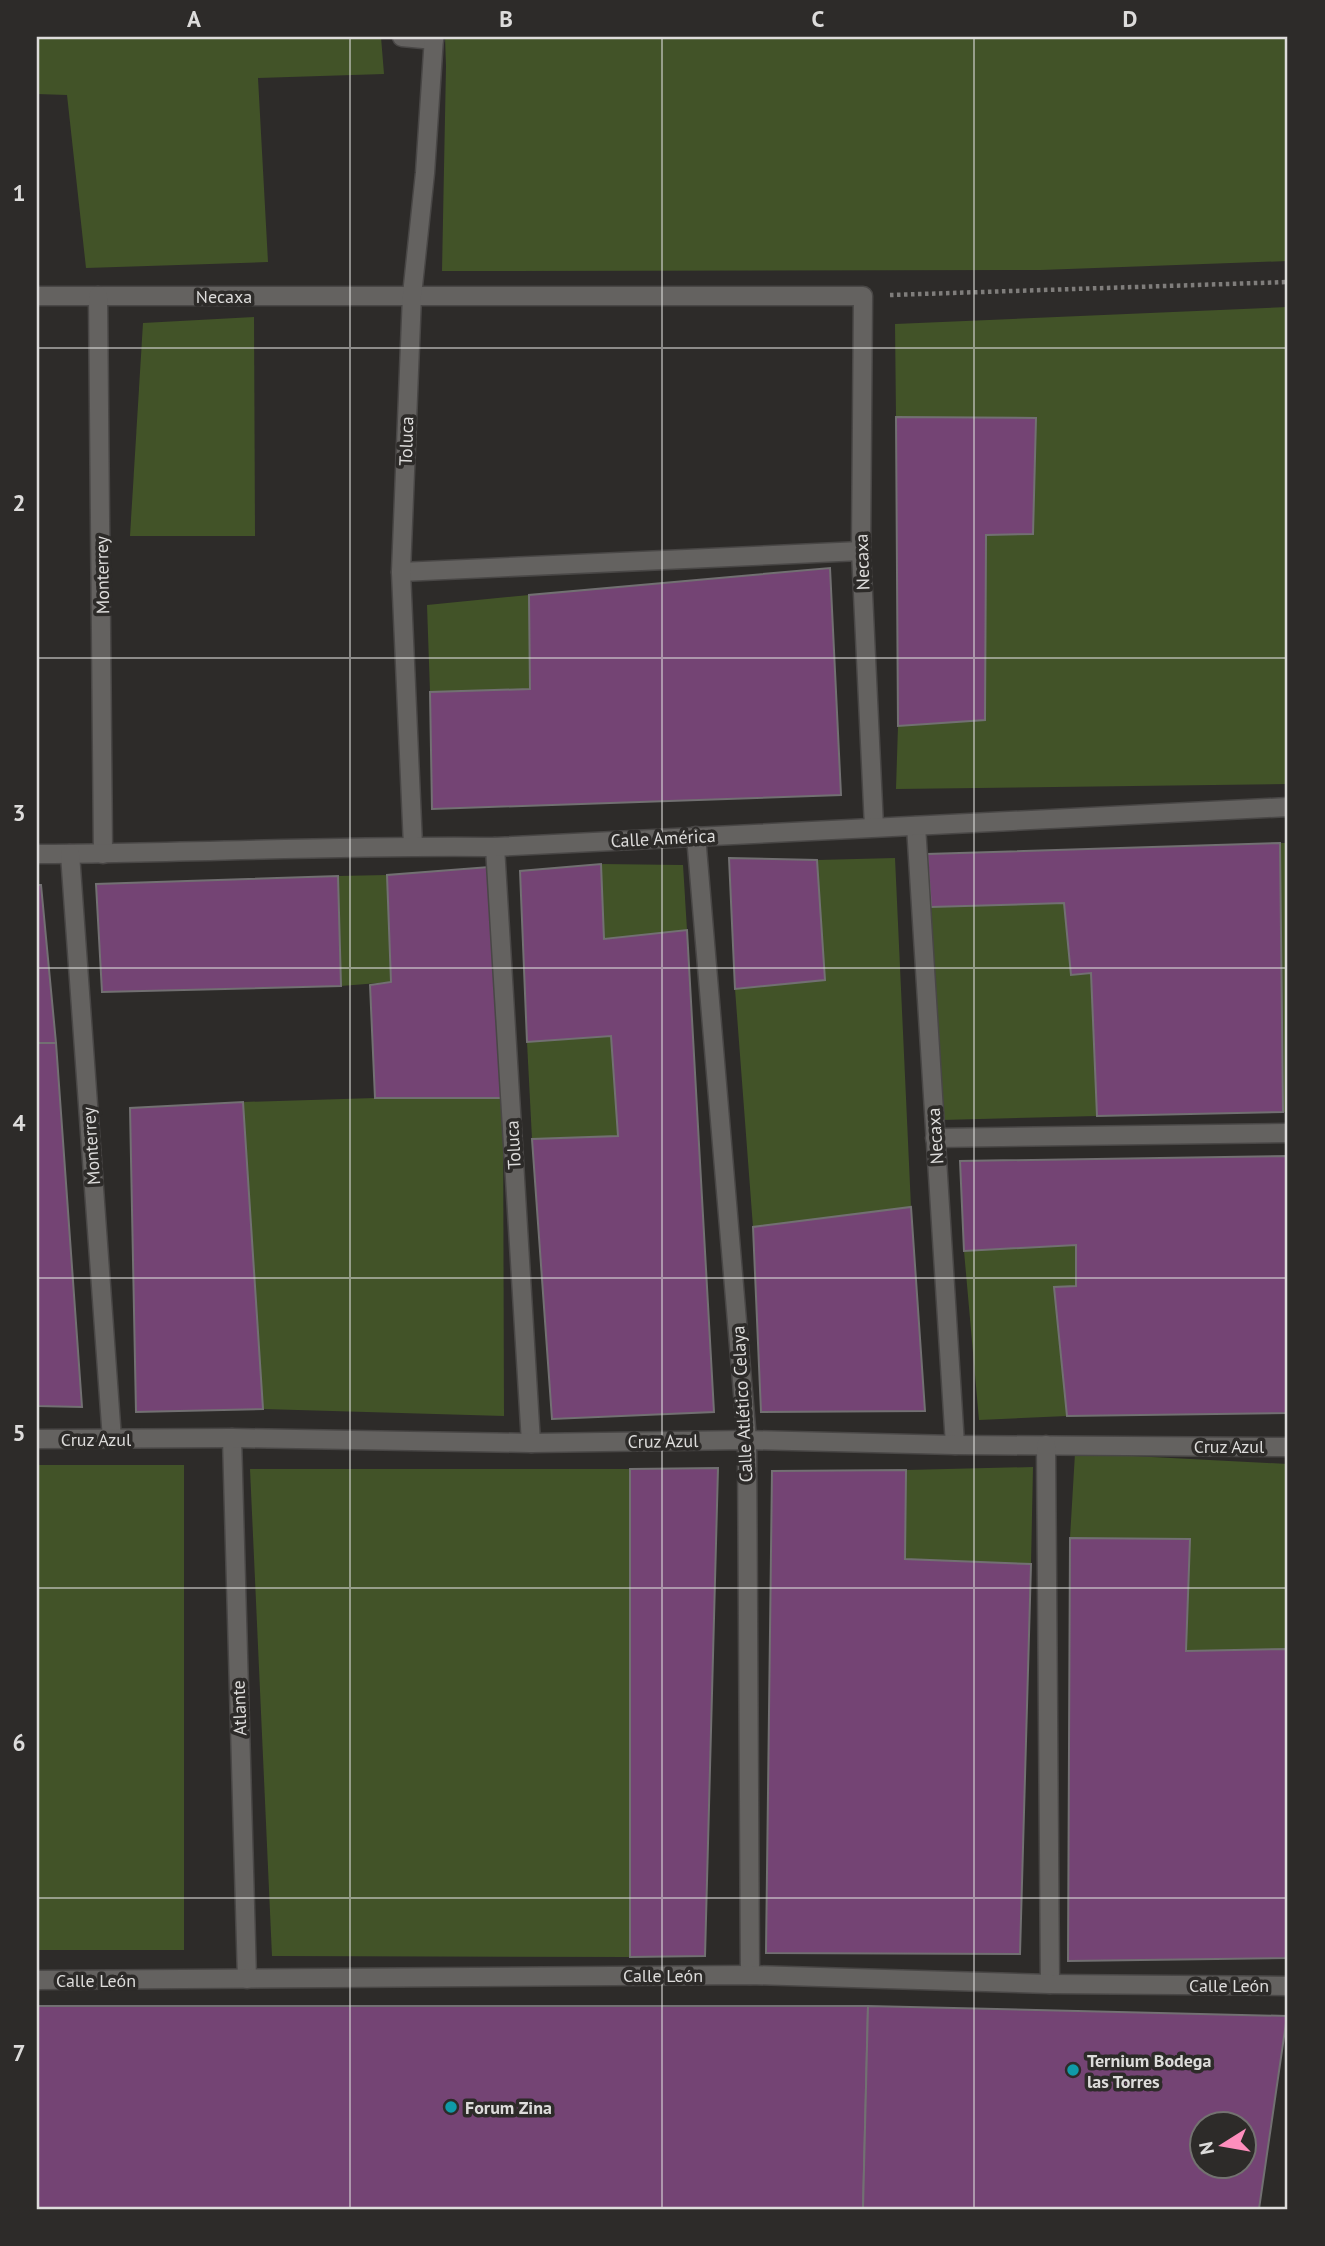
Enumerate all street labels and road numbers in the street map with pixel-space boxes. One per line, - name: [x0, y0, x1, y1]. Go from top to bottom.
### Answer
- street label: Necaxa: [196, 285, 252, 308]
- street label: Toluca: [394, 416, 418, 466]
- street label: Necaxa: [850, 533, 874, 591]
- street label: Monterrey: [90, 535, 114, 614]
- street label: Calle América: [610, 824, 716, 852]
- street label: Monterrey: [77, 1106, 105, 1186]
- street label: Necaxa: [922, 1107, 948, 1165]
- street label: Toluca: [500, 1120, 526, 1170]
- street label: Calle Atlético Celaya: [726, 1325, 758, 1483]
- street label: Cruz Azul: [61, 1428, 132, 1451]
- street label: Cruz Azul: [627, 1429, 699, 1453]
- street label: Cruz Azul: [1194, 1435, 1265, 1458]
- street label: Atlante: [227, 1680, 251, 1736]
- street label: Calle León: [623, 1964, 703, 1987]
- street label: Calle León: [56, 1969, 136, 1992]
- street label: Calle León: [1189, 1974, 1269, 1997]

